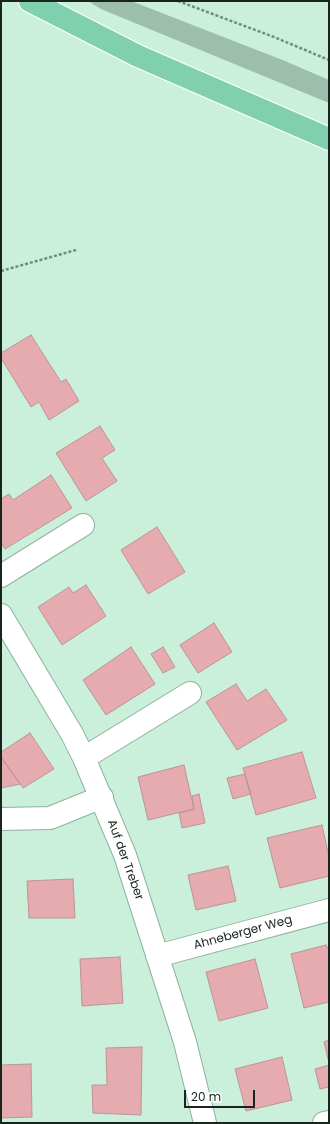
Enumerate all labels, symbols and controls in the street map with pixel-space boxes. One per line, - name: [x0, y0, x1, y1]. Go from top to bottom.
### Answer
- street label: Auf der Treber: [104, 818, 146, 902]
- street label: Ahneberger Weg: [192, 913, 294, 953]
- scale bar: [186, 1082, 257, 1108]
- text: 20 m: [191, 1088, 221, 1105]

